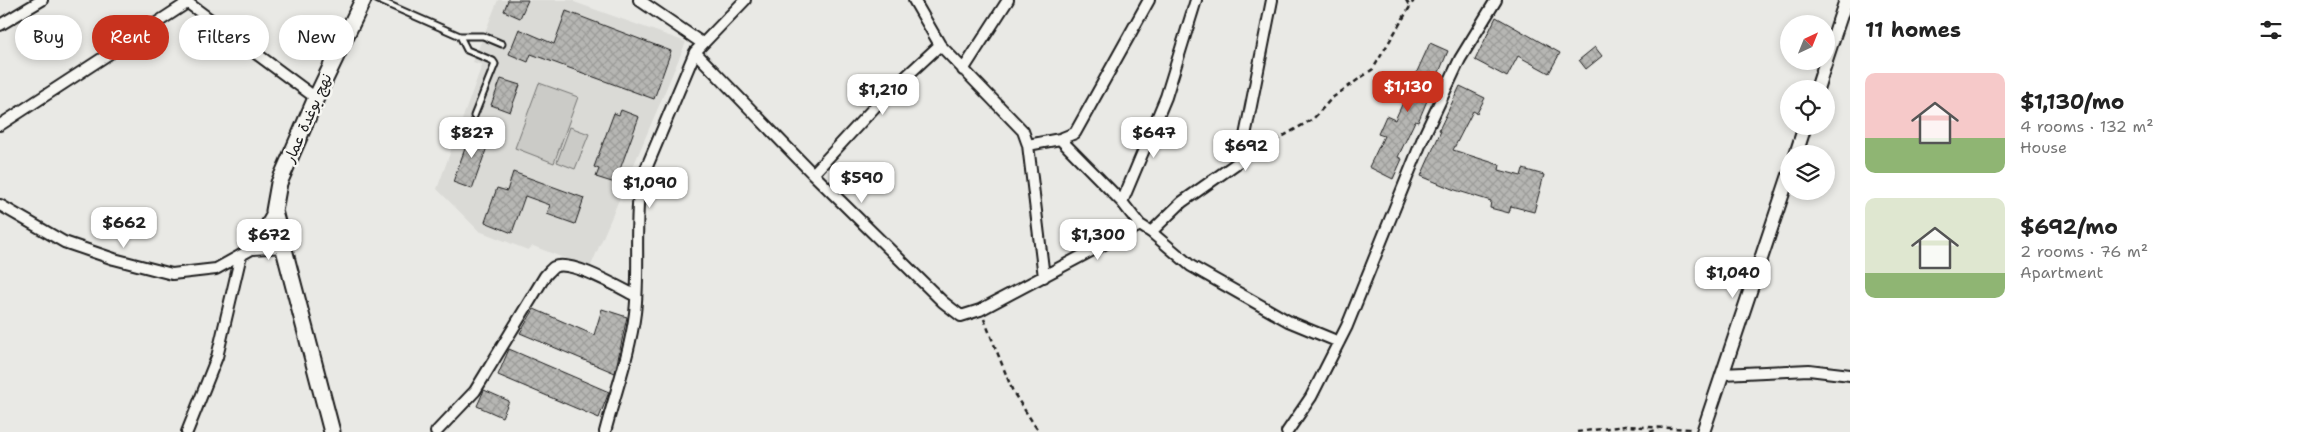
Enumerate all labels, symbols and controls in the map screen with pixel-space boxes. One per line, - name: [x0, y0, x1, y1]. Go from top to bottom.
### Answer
- chip: Buy: [15, 15, 82, 60]
- chip: Rent: [92, 15, 169, 60]
- chip: Filters: [179, 15, 269, 60]
- chip: New: [279, 15, 354, 60]
- north arrow: [1780, 15, 1835, 70]
- map controls: [1780, 15, 1835, 200]
- text: 11 homes: [1865, 16, 1961, 44]
- icon: filters: [2257, 16, 2285, 44]
- street label: نهج بوغدة عمار: [279, 70, 337, 167]
- pin: $1,130: [1367, 70, 1449, 113]
- pin: $1,210: [842, 74, 924, 116]
- text: $1,130: [1383, 76, 1433, 97]
- text: $1,210: [858, 79, 908, 100]
- button: locate: [1780, 80, 1835, 135]
- text: $1,130/mo: [2020, 88, 2124, 116]
- icon: home: [1905, 93, 1965, 153]
- pin: $827: [442, 116, 502, 159]
- pin: $647: [1124, 116, 1184, 159]
- text: 4 rooms · 132 m²: [2020, 116, 2154, 137]
- text: $827: [450, 122, 494, 143]
- text: $647: [1132, 122, 1176, 143]
- pin: $692: [1216, 130, 1276, 172]
- text: $692: [1224, 135, 1268, 156]
- text: House: [2020, 137, 2067, 158]
- button: layers: [1780, 145, 1835, 200]
- pin: $590: [832, 162, 892, 204]
- pin: $1,090: [609, 166, 691, 209]
- text: $590: [841, 167, 883, 188]
- text: $1,090: [623, 172, 677, 193]
- pin: $662: [94, 206, 154, 249]
- text: $662: [102, 212, 146, 233]
- text: $692/mo: [2020, 213, 2118, 241]
- pin: $672: [239, 218, 299, 261]
- pin: $1,300: [1057, 218, 1139, 261]
- icon: home: [1905, 218, 1965, 278]
- text: $672: [248, 224, 290, 245]
- text: $1,300: [1071, 224, 1125, 245]
- text: 2 rooms · 76 m²: [2020, 241, 2148, 262]
- pin: $1,040: [1692, 256, 1774, 299]
- text: $1,040: [1706, 262, 1760, 283]
- text: Apartment: [2020, 262, 2103, 283]

